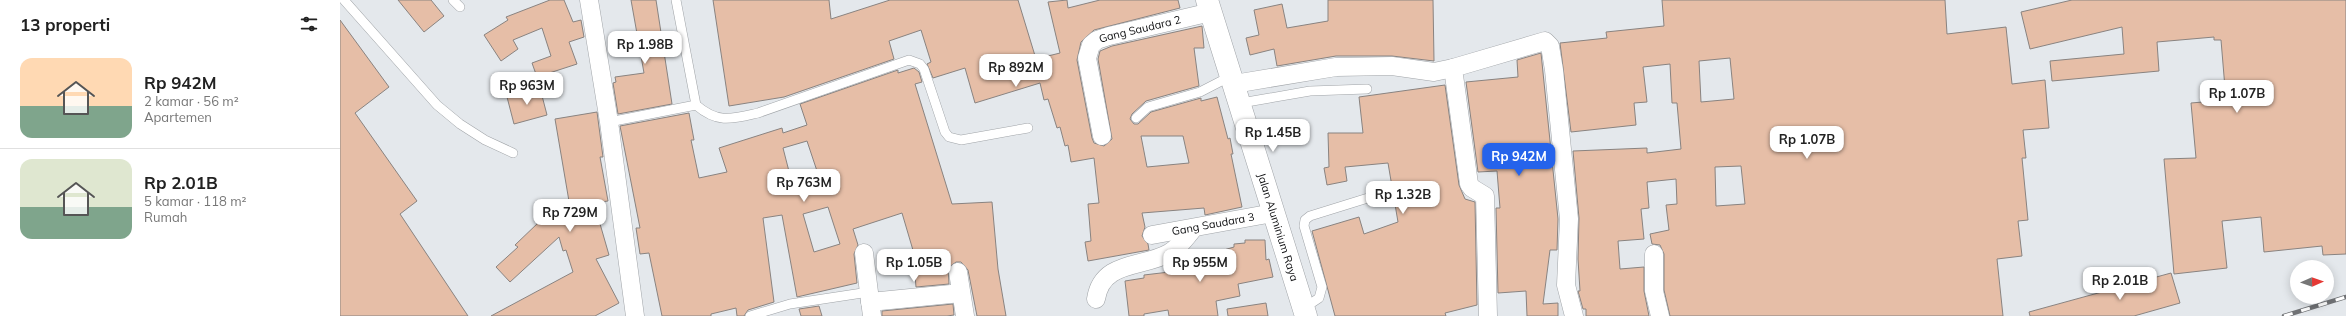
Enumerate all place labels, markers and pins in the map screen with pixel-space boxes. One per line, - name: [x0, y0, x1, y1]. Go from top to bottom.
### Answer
- pin: Rp 1.98B: [604, 31, 686, 65]
- pin: Rp 892M: [979, 54, 1053, 88]
- pin: Rp 963M: [490, 72, 564, 106]
- pin: Rp 1.07B: [2196, 80, 2278, 114]
- pin: Rp 1.45B: [1232, 119, 1314, 153]
- pin: Rp 1.07B: [1766, 126, 1848, 160]
- pin: Rp 942M: [1482, 143, 1556, 177]
- pin: Rp 763M: [767, 169, 841, 203]
- pin: Rp 1.32B: [1362, 181, 1444, 215]
- pin: Rp 729M: [533, 199, 607, 233]
- pin: Rp 1.05B: [873, 249, 955, 283]
- pin: Rp 955M: [1163, 249, 1237, 283]
- pin: Rp 2.01B: [2079, 267, 2161, 301]

